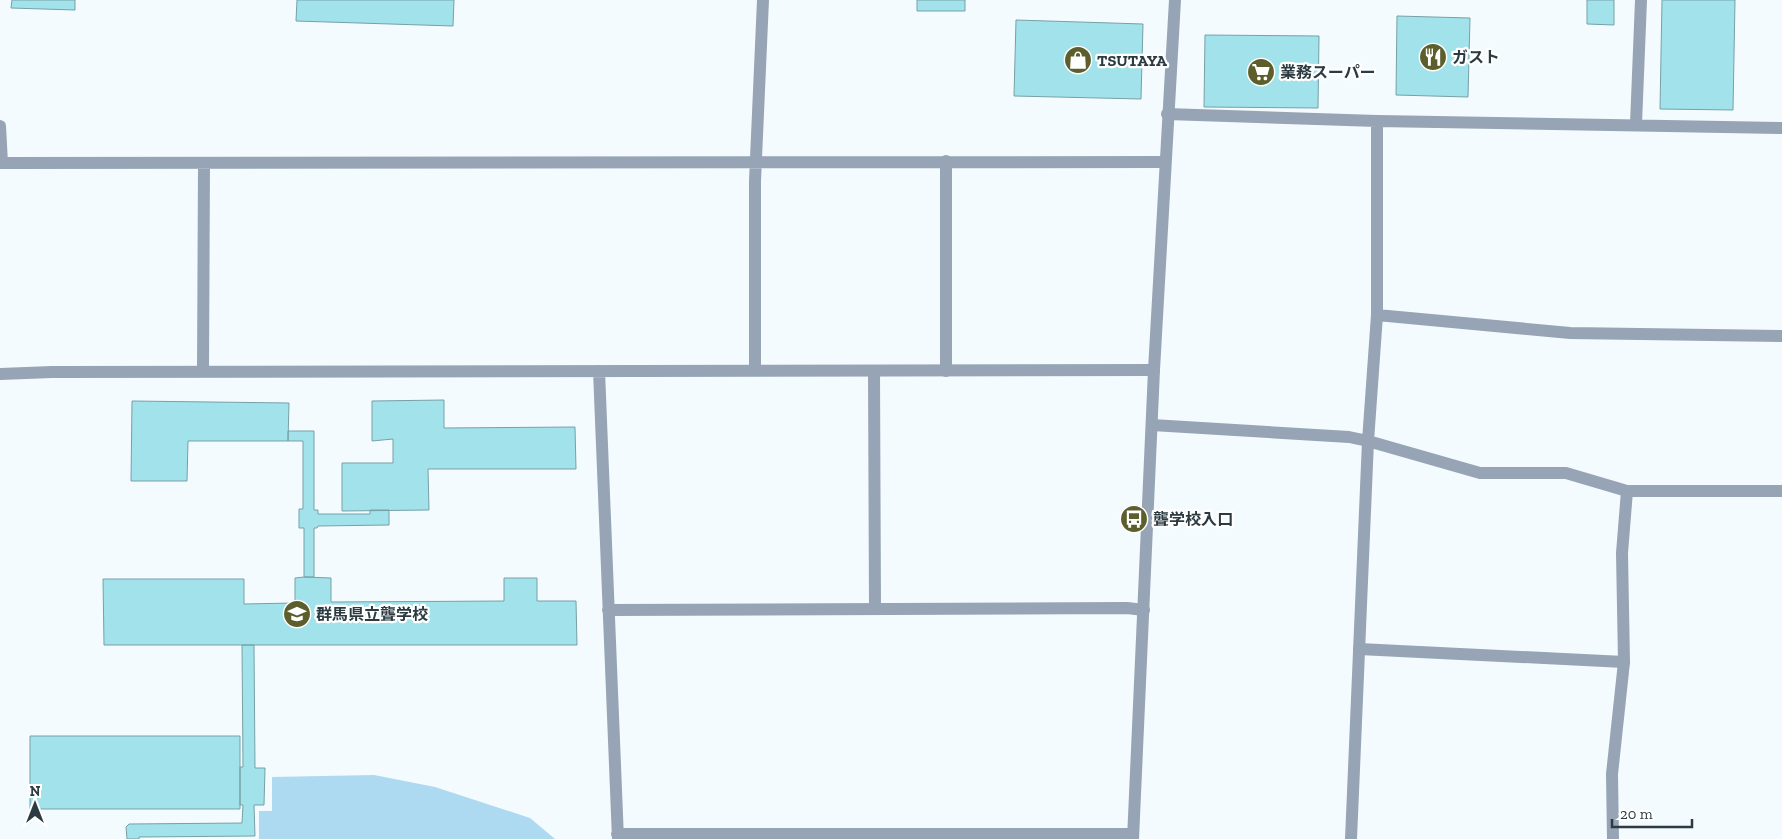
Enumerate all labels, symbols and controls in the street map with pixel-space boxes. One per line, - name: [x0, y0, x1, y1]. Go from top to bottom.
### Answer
- restaurant icon: ガスト: [1418, 42, 1448, 72]
- shop icon: TSUTAYA: [1063, 45, 1093, 75]
- place label: ガスト: [1452, 48, 1500, 67]
- place label: TSUTAYA: [1097, 51, 1167, 70]
- supermarket icon: 業務スーパー: [1246, 57, 1276, 87]
- place label: 業務スーパー: [1280, 63, 1376, 82]
- bus stop icon: 聾学校入口: [1119, 504, 1149, 534]
- place label: 聾学校入口: [1153, 510, 1233, 529]
- school or university icon: 群馬県立聾学校: [282, 599, 312, 629]
- place label: 群馬県立聾学校: [316, 605, 428, 624]
- north arrow: [10, 779, 60, 829]
- text: N: [30, 783, 41, 800]
- scale bar: [1612, 796, 1692, 828]
- text: 20 m: [1620, 805, 1653, 823]

